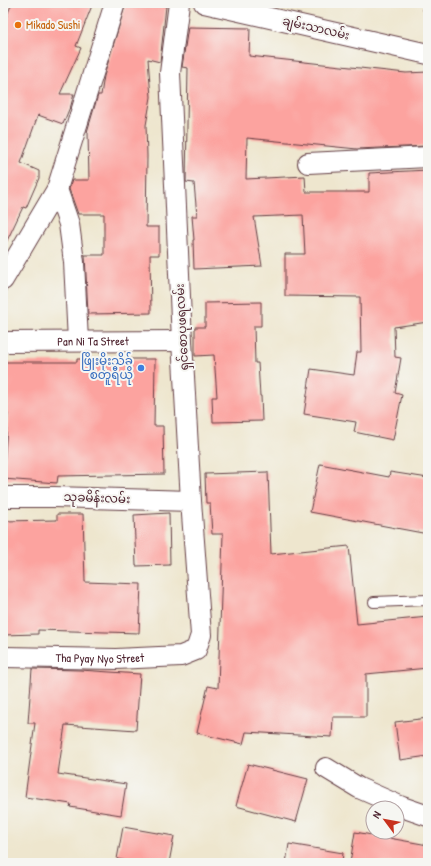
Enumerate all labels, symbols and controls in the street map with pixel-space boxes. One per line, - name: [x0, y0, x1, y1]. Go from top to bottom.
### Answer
- street label: ချမ်းသာလမ်း: [281, 12, 351, 45]
- place label: Mikado Sushi: [26, 16, 80, 33]
- marker: Mikado Sushi: [13, 20, 23, 30]
- street label: ရှင်စောပုဖရလမ်း: [171, 283, 194, 371]
- street label: Pan Ni Ta Street: [57, 332, 130, 350]
- place label: ဖြိုးမိုးသိခ် စတူရီယို: [81, 352, 133, 385]
- marker: ဖြိုးမိုးသိခ် စတူရီယို: [136, 363, 146, 373]
- street label: သုခမိန်းလမ်း: [63, 488, 131, 509]
- street label: Tha Pyay Nyo Street: [56, 649, 145, 667]
- north arrow: [365, 800, 405, 840]
- text: N: [369, 808, 384, 821]

